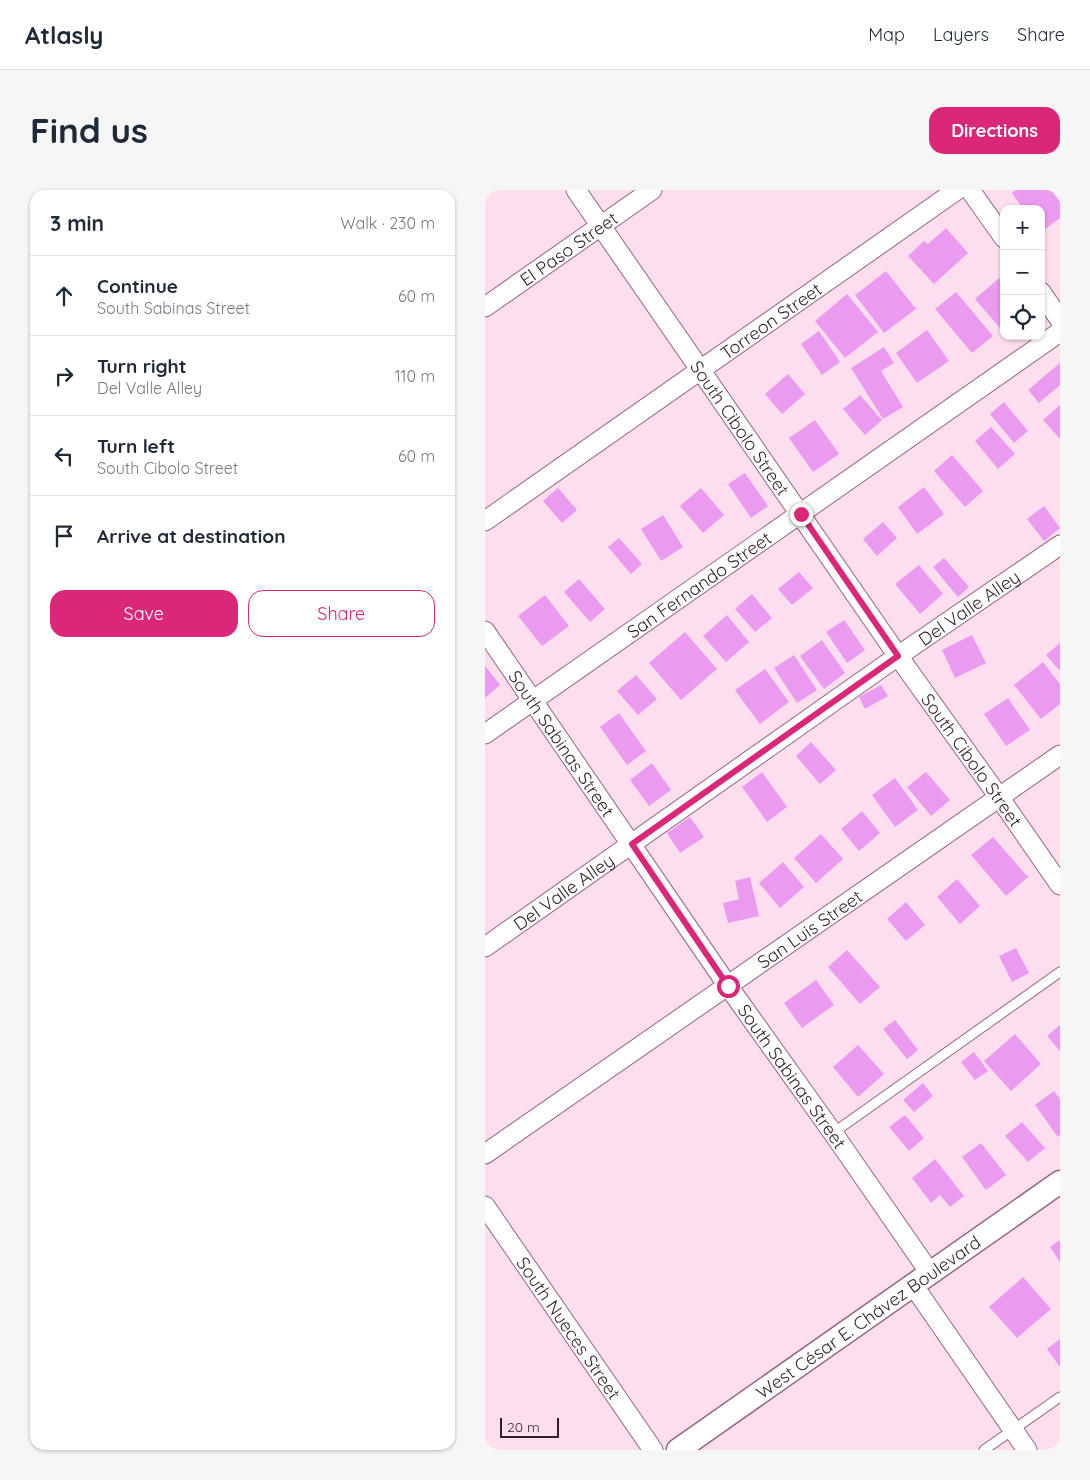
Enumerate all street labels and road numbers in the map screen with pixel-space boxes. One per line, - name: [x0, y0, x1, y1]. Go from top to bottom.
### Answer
- street label: El Paso Street: [515, 206, 622, 291]
- street label: Torreon Street: [716, 277, 826, 364]
- street label: South Cibolo Street: [686, 356, 795, 500]
- street label: San Fernando Street: [622, 526, 776, 643]
- street label: Del Valle Alley: [913, 565, 1024, 650]
- street label: South Sabinas Street: [504, 666, 620, 821]
- street label: South Cibolo Street: [917, 688, 1028, 831]
- street label: Del Valle Alley: [509, 848, 618, 935]
- street label: San Luis Street: [753, 884, 866, 973]
- street label: South Sabinas Street: [733, 999, 852, 1153]
- street label: West César E. Chávez Boulevard: [751, 1230, 985, 1403]
- street label: South Nueces Street: [512, 1252, 626, 1404]

